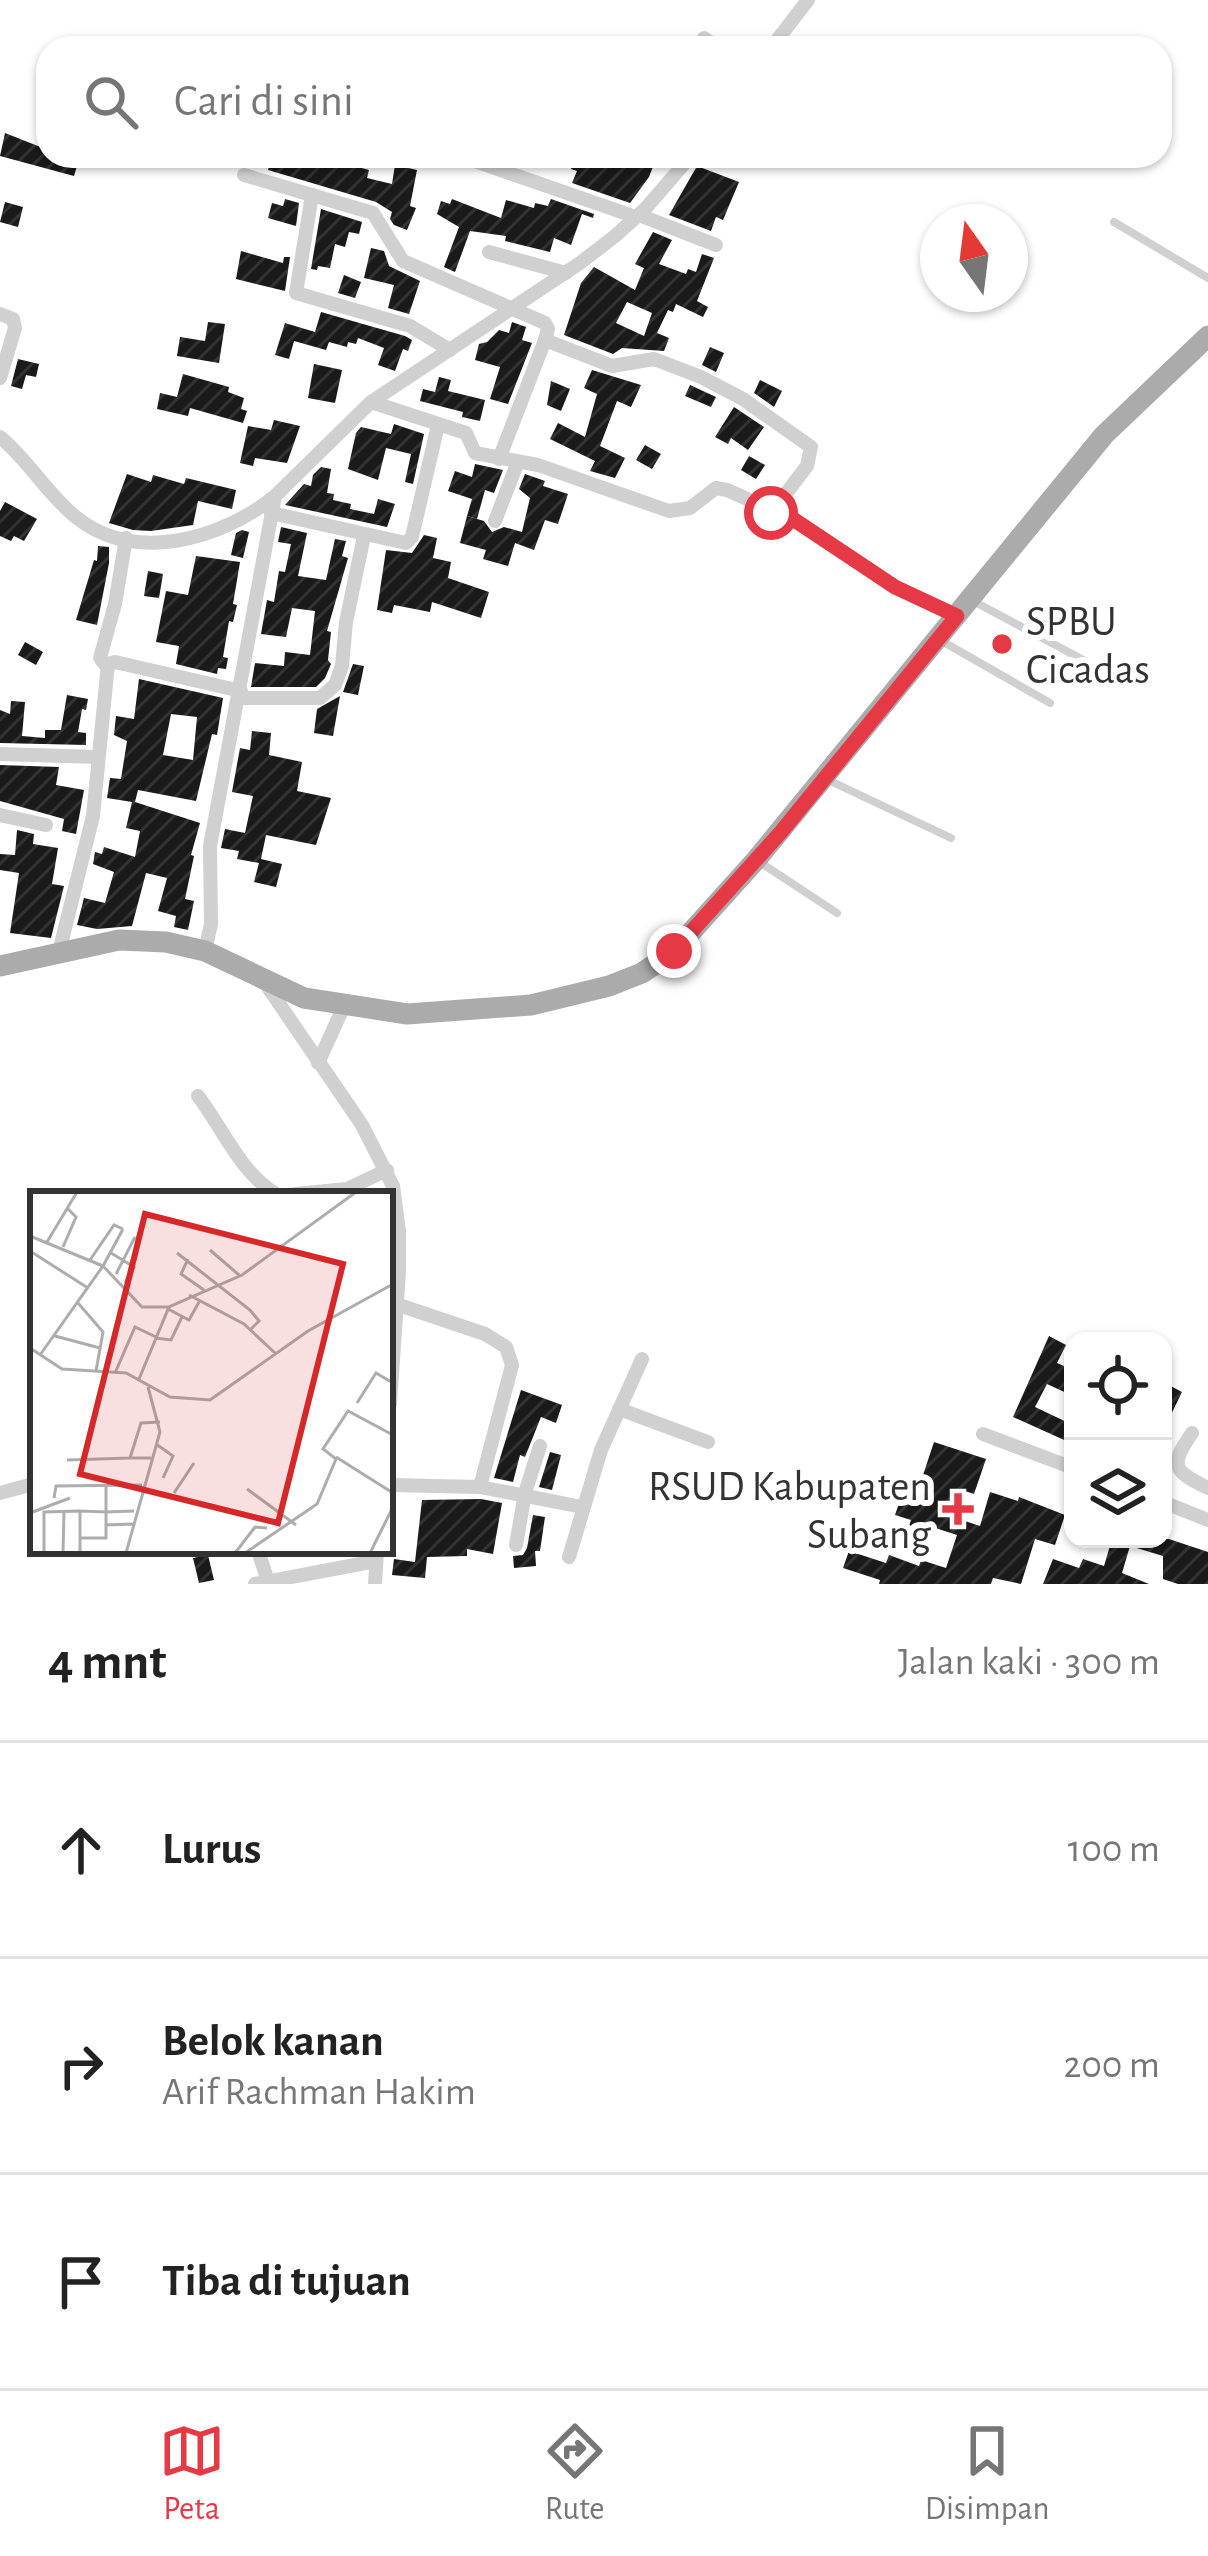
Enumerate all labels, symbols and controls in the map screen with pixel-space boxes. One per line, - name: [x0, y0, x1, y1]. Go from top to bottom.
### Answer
- search box: [36, 36, 1172, 168]
- icon: search: [78, 69, 144, 135]
- text: Cari di sini: [174, 79, 354, 124]
- north arrow: [920, 204, 1028, 312]
- route start: [744, 486, 798, 540]
- place label: SPBU Cicadas: [1026, 601, 1150, 691]
- marker: SPBU Cicadas: [989, 631, 1015, 657]
- route end: [647, 924, 701, 978]
- inset map: [30, 1191, 393, 1554]
- map controls: [1064, 1332, 1172, 1548]
- button: locate: [1064, 1332, 1172, 1440]
- button: layers: [1064, 1440, 1172, 1548]
- place label: RSUD Kabupaten Subang: [648, 1466, 932, 1556]
- marker: RSUD Kabupaten Subang: [942, 1493, 974, 1525]
- text: 4 mnt: [48, 1637, 166, 1688]
- text: Jalan kaki · 300 m: [898, 1643, 1160, 1682]
- icon: ahead: [48, 1817, 114, 1883]
- text: Lurus: [162, 1827, 261, 1872]
- text: 100 m: [1068, 1830, 1160, 1869]
- text: Belok kanan: [162, 2019, 384, 2064]
- icon: right: [48, 2033, 114, 2099]
- text: 200 m: [1063, 2046, 1160, 2085]
- text: Arif Rachman Hakim: [162, 2073, 476, 2112]
- icon: arrive: [48, 2249, 114, 2315]
- text: Tiba di tujuan: [162, 2259, 411, 2304]
- tab: Peta: [159, 2418, 225, 2530]
- tab: Rute: [542, 2418, 608, 2530]
- tab: Disimpan: [925, 2418, 1049, 2530]

